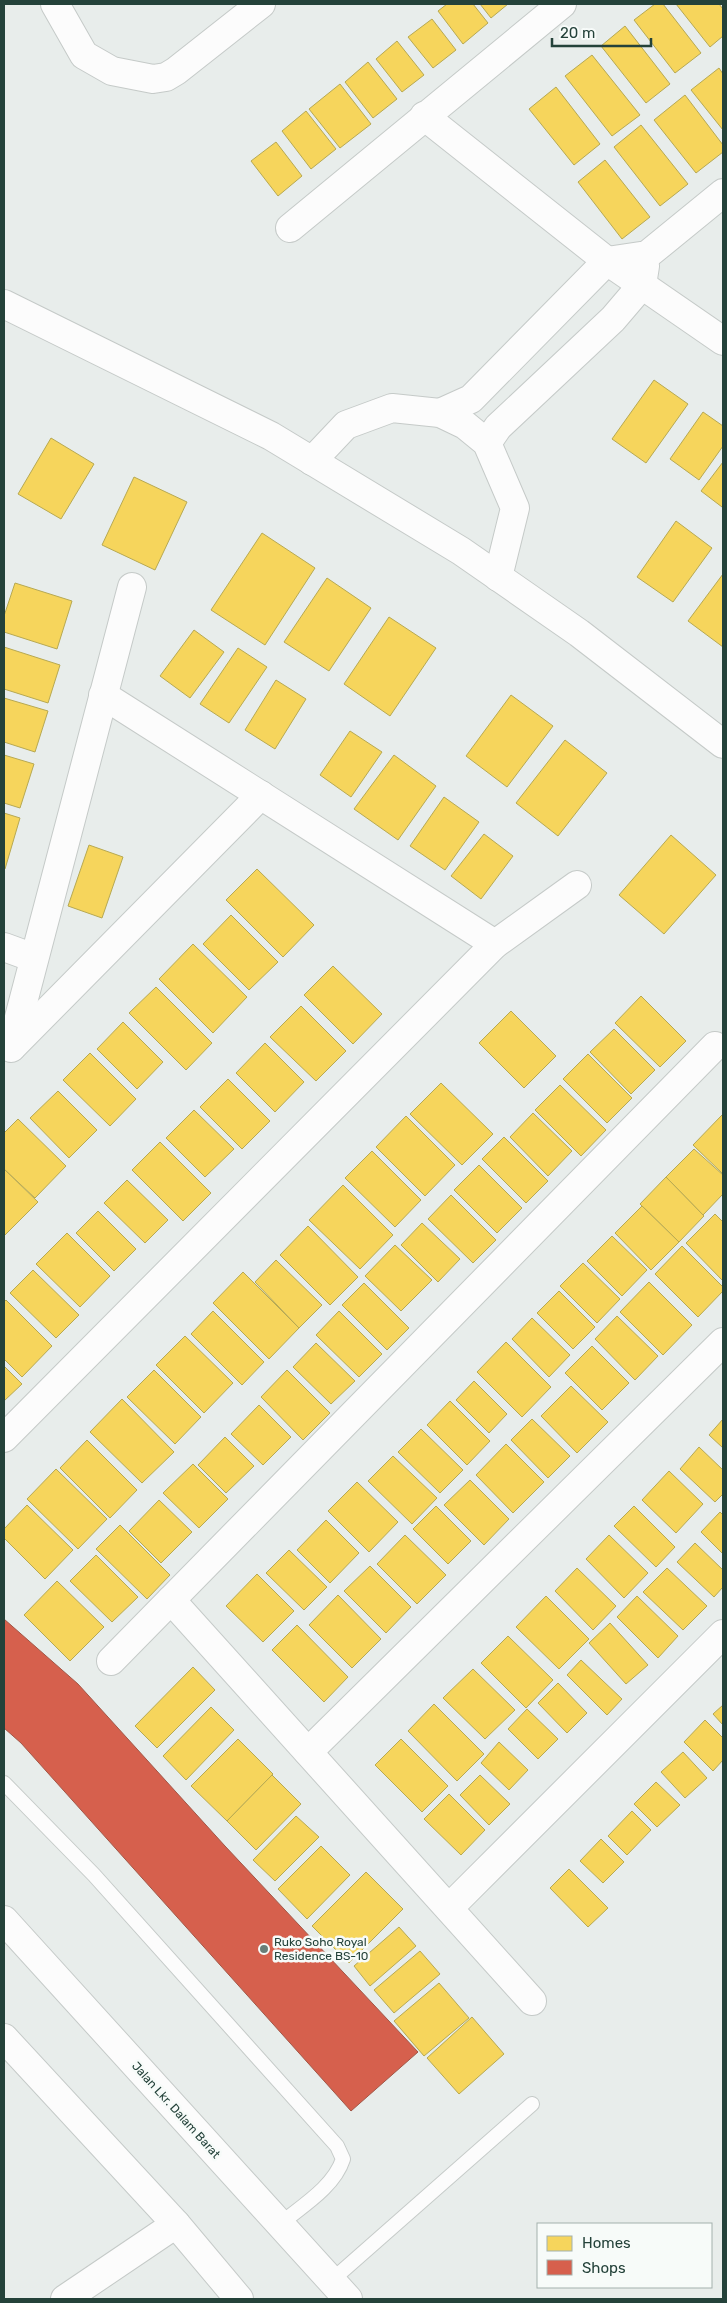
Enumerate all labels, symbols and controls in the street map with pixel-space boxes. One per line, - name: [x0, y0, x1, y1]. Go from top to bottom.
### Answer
- scale bar: [552, 15, 651, 47]
- text: 20 m: [560, 24, 595, 42]
- place label: Ruko Soho Royal Residence BS-10: [274, 1935, 368, 1963]
- marker: Ruko Soho Royal Residence BS-10: [258, 1943, 270, 1955]
- street label: Jalan Lkr. Dalam Barat: [129, 2059, 223, 2161]
- legend: [537, 2223, 712, 2288]
- text: Homes: [582, 2234, 631, 2252]
- text: Shops: [582, 2259, 626, 2277]

